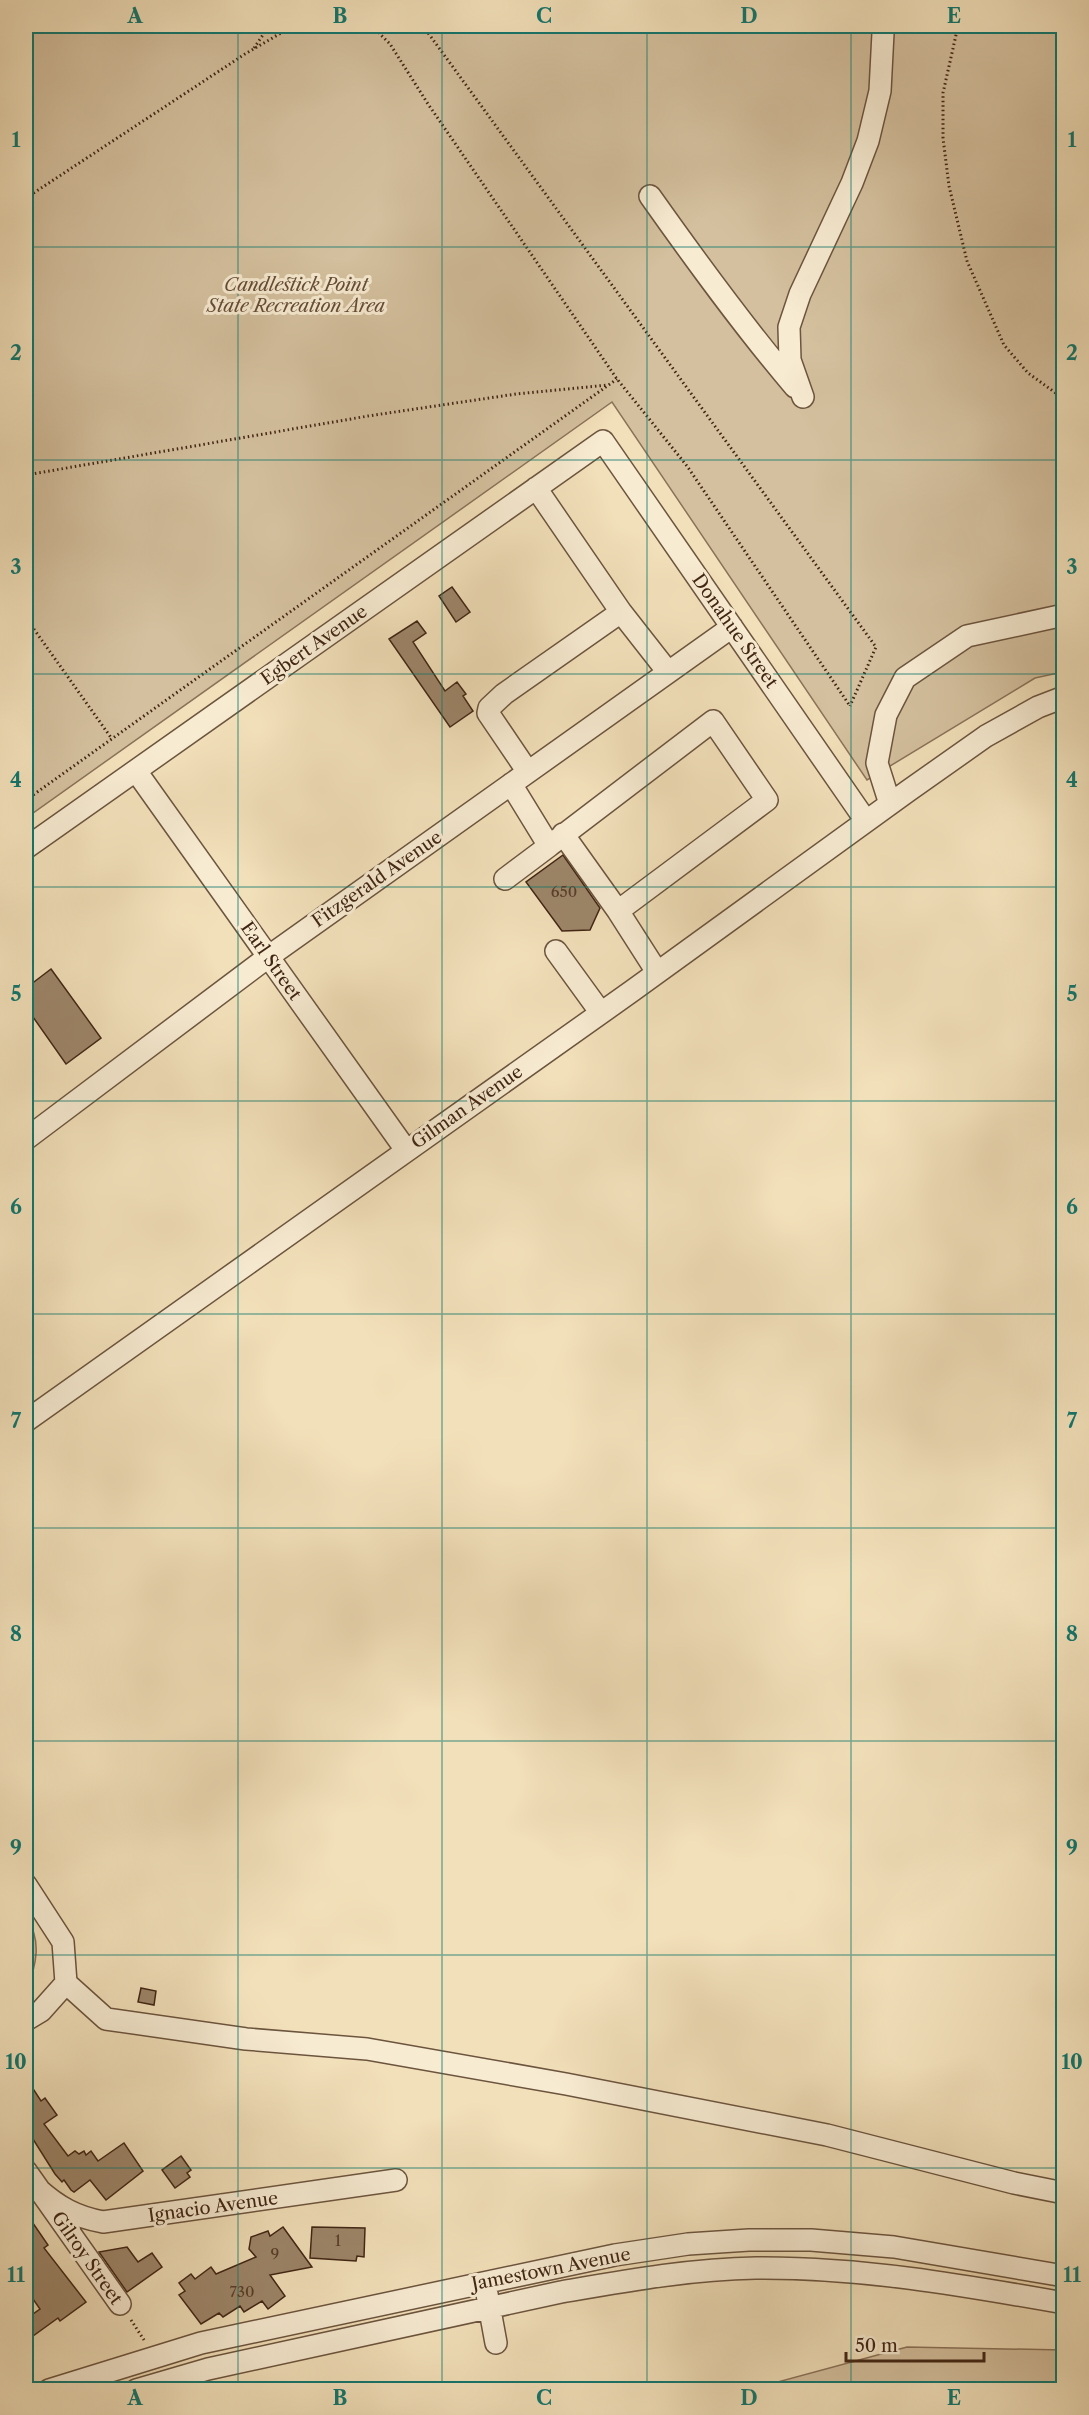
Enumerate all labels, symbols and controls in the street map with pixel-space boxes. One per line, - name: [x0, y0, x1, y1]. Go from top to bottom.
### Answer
- text: A: [126, 4, 143, 28]
- text: B: [333, 4, 348, 28]
- text: C: [536, 4, 552, 28]
- text: D: [740, 4, 758, 28]
- text: E: [947, 4, 961, 28]
- text: 1: [12, 128, 21, 152]
- text: 1: [1068, 128, 1077, 152]
- park label: Candlestick Point State Recreation Area: [206, 274, 385, 317]
- text: 2: [10, 341, 22, 365]
- text: 2: [1066, 341, 1078, 365]
- text: 3: [10, 555, 22, 579]
- text: 3: [1066, 555, 1078, 579]
- street label: Donahue Street: [687, 570, 783, 693]
- street label: Egbert Avenue: [257, 600, 371, 690]
- text: 4: [10, 768, 22, 792]
- text: 4: [1066, 768, 1078, 792]
- street label: Fitzgerald Avenue: [308, 826, 446, 932]
- house number: 650: [551, 882, 577, 901]
- street label: Earl Street: [236, 918, 306, 1005]
- text: 5: [10, 982, 22, 1006]
- text: 5: [1066, 982, 1078, 1006]
- street label: Gilman Avenue: [407, 1060, 527, 1154]
- text: 6: [10, 1195, 22, 1219]
- text: 6: [1066, 1195, 1078, 1219]
- text: 7: [11, 1409, 22, 1433]
- text: 7: [1067, 1409, 1078, 1433]
- text: 8: [10, 1622, 22, 1646]
- text: 8: [1066, 1622, 1078, 1646]
- text: 9: [10, 1836, 22, 1860]
- text: 9: [1066, 1836, 1078, 1860]
- text: 10: [5, 2050, 27, 2074]
- text: 10: [1061, 2050, 1083, 2074]
- street label: Ignacio Avenue: [147, 2187, 279, 2227]
- street label: Gilroy Street: [47, 2207, 127, 2309]
- house number: 1: [335, 2231, 342, 2250]
- street label: Jamestown Avenue: [467, 2243, 632, 2296]
- house number: 9: [271, 2244, 279, 2263]
- text: 11: [7, 2263, 25, 2287]
- text: 11: [1063, 2263, 1081, 2287]
- house number: 730: [229, 2282, 255, 2301]
- scale bar: [846, 2325, 984, 2363]
- text: 50 m: [855, 2335, 898, 2357]
- text: A: [126, 2386, 143, 2410]
- text: B: [333, 2386, 348, 2410]
- text: C: [536, 2386, 552, 2410]
- text: D: [740, 2386, 758, 2410]
- text: E: [947, 2386, 961, 2410]

